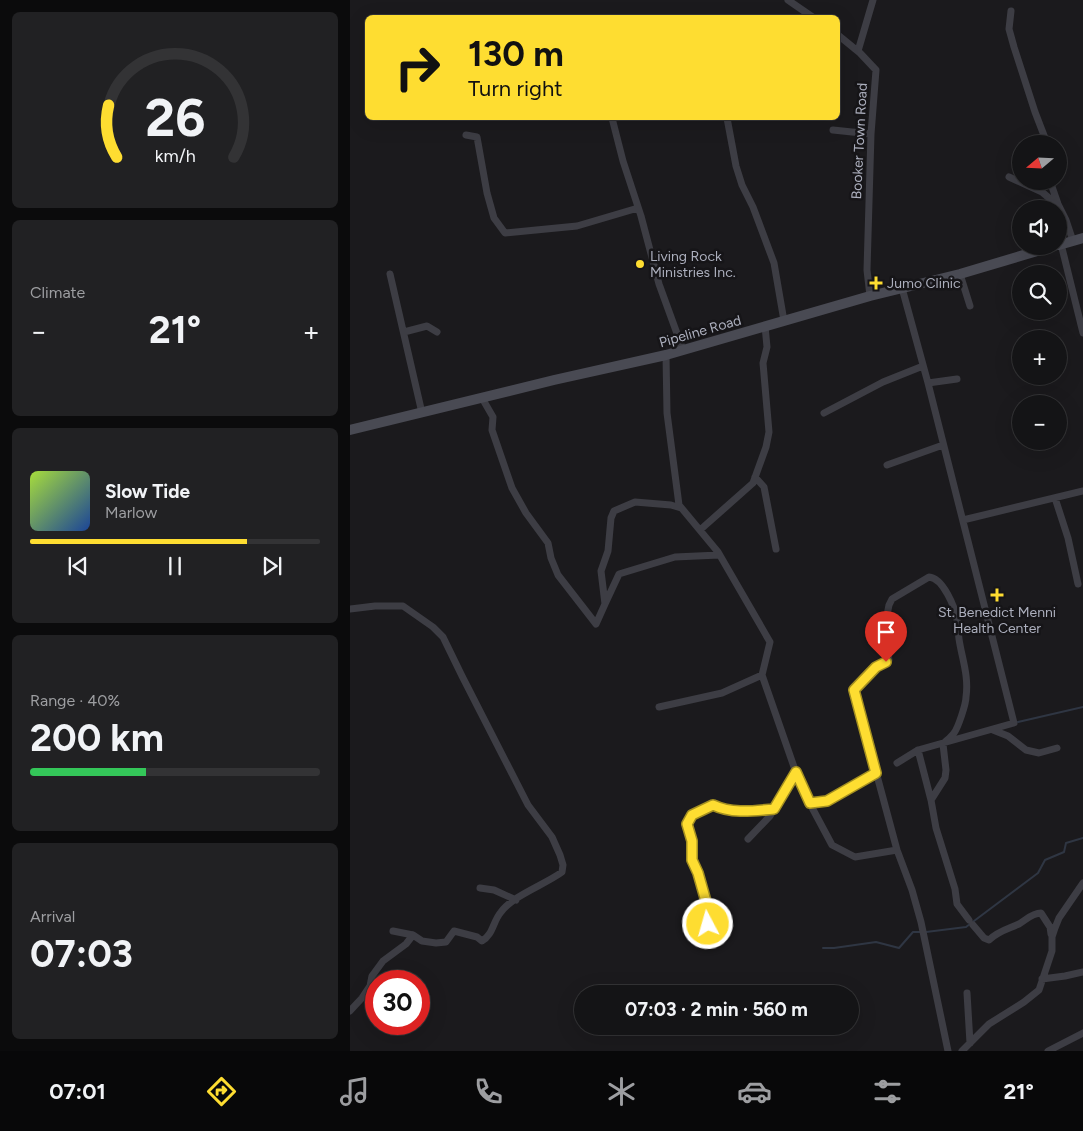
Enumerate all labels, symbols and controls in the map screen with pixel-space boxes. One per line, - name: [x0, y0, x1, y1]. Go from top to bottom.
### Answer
- text: 130 m: [468, 33, 564, 75]
- icon: right: [385, 35, 450, 100]
- text: Turn right: [468, 75, 563, 102]
- street label: Booker Town Road: [848, 82, 871, 200]
- text: 26: [145, 87, 205, 149]
- north arrow: [1012, 135, 1068, 190]
- map controls: [1012, 135, 1067, 450]
- text: km/h: [155, 145, 195, 166]
- button: sound: [1012, 200, 1067, 255]
- place label: Living Rock Ministries Inc.: [650, 248, 736, 281]
- marker: Living Rock Ministries Inc.: [634, 258, 646, 270]
- button: search: [1012, 265, 1067, 320]
- place label: Jumo Clinic: [887, 275, 961, 292]
- marker: Jumo Clinic: [869, 276, 883, 290]
- text: Climate: [30, 283, 85, 302]
- text: 21°: [149, 307, 201, 353]
- street label: Pipeline Road: [657, 312, 743, 351]
- text: −: [30, 314, 47, 348]
- text: +: [303, 314, 320, 348]
- button: +: [1012, 330, 1067, 385]
- button: −: [1012, 395, 1067, 450]
- text: Slow Tide: [105, 480, 190, 503]
- text: Marlow: [105, 503, 157, 522]
- icon: previous: [64, 552, 92, 580]
- icon: pause: [161, 552, 189, 580]
- icon: next: [258, 552, 286, 580]
- marker: St. Benedict Menni Health Center: [990, 588, 1004, 602]
- place label: St. Benedict Menni Health Center: [938, 604, 1056, 637]
- pin: [865, 611, 907, 662]
- icon: arrive: [872, 618, 900, 646]
- text: Range · 40%: [30, 691, 120, 710]
- text: 200 km: [30, 715, 164, 761]
- position arrow: [681, 897, 733, 949]
- text: Arrival: [30, 907, 75, 926]
- text: 07:03: [30, 931, 133, 977]
- speed limit sign: 30: [365, 970, 430, 1035]
- text: 07:03 · 2 min · 560 m: [625, 998, 808, 1021]
- icon: directions: [204, 1074, 239, 1109]
- icon: music: [337, 1074, 372, 1109]
- icon: phone: [471, 1074, 506, 1109]
- icon: climate: [604, 1074, 639, 1109]
- icon: car: [737, 1074, 772, 1109]
- icon: filters: [870, 1074, 905, 1109]
- text: 07:01: [49, 1078, 106, 1105]
- text: 21°: [1004, 1078, 1034, 1105]

